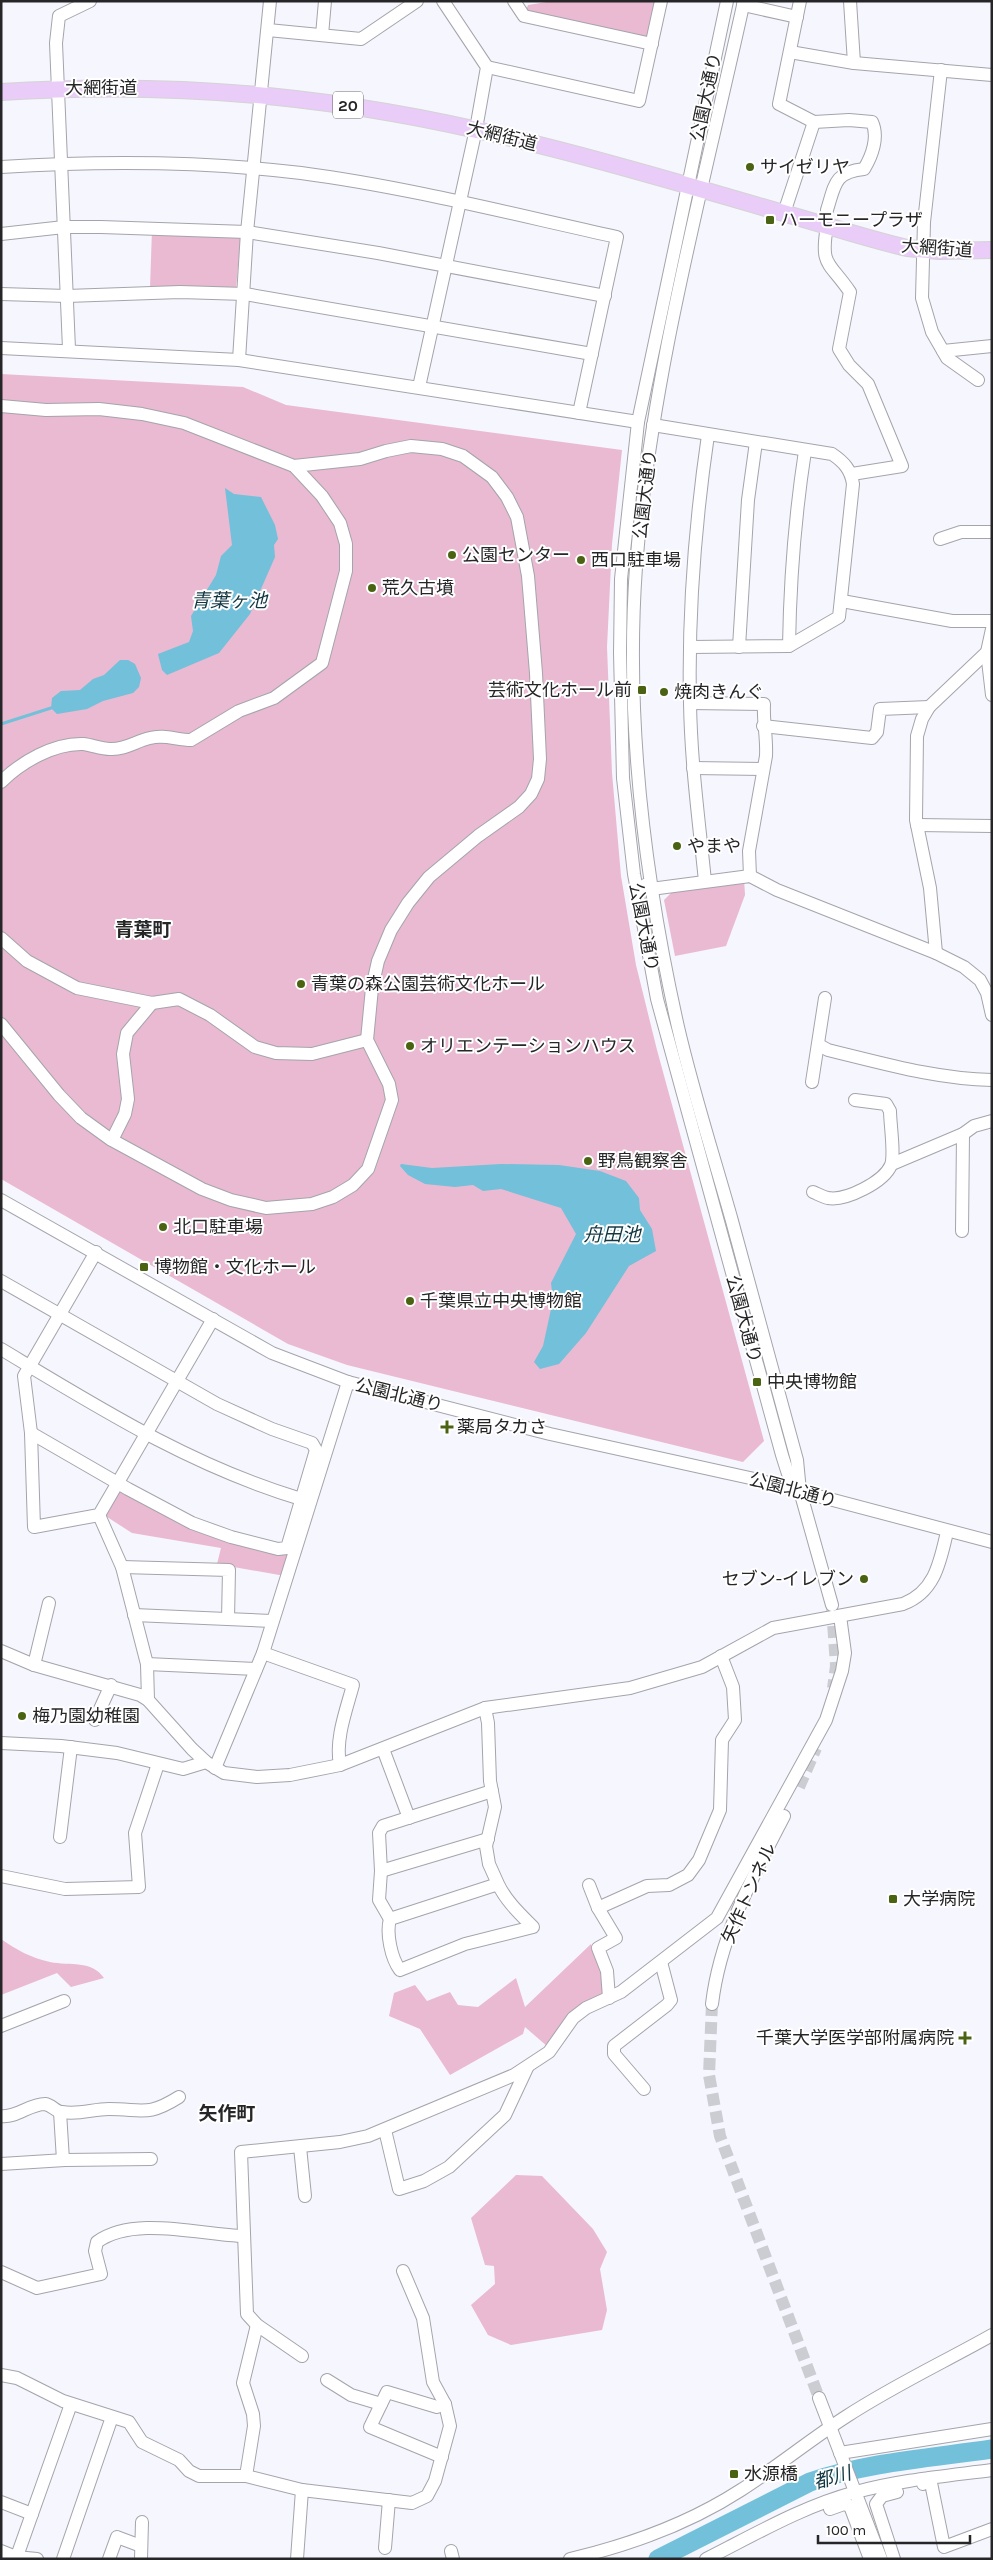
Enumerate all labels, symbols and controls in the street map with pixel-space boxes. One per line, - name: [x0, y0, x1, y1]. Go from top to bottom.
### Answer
- street label: 公園大通り: [686, 51, 726, 143]
- street label: 大網街道: [65, 77, 137, 99]
- road number: 20: [333, 92, 363, 118]
- street label: 大網街道: [464, 117, 540, 155]
- place label: サイゼリヤ: [760, 156, 850, 178]
- marker: サイゼリヤ: [744, 161, 756, 173]
- place label: ハーモニープラザ: [780, 209, 923, 231]
- marker: ハーモニープラザ: [764, 214, 776, 226]
- street label: 大網街道: [900, 235, 974, 261]
- street label: 公園大通り: [629, 448, 661, 540]
- place label: 公園センター: [462, 544, 570, 566]
- marker: 公園センター: [446, 549, 458, 561]
- place label: 西口駐車場: [591, 549, 681, 571]
- marker: 西口駐車場: [575, 554, 587, 566]
- place label: 荒久古墳: [382, 577, 454, 599]
- marker: 荒久古墳: [366, 582, 378, 594]
- water label: 青葉ヶ池: [191, 590, 269, 612]
- place label: 芸術文化ホール前: [488, 679, 632, 701]
- place label: 焼肉きんぐ: [674, 681, 764, 703]
- marker: 芸術文化ホール前: [636, 684, 648, 696]
- marker: 焼肉きんぐ: [658, 686, 670, 698]
- place label: やまや: [687, 835, 741, 857]
- marker: やまや: [671, 840, 683, 852]
- street label: 公園大通り: [625, 881, 663, 973]
- district label: 青葉町: [114, 919, 172, 941]
- place label: 青葉の森公園芸術文化ホール: [311, 973, 545, 995]
- marker: 青葉の森公園芸術文化ホール: [295, 978, 307, 990]
- place label: オリエンテーションハウス: [420, 1035, 636, 1057]
- marker: オリエンテーションハウス: [404, 1040, 416, 1052]
- place label: 野鳥観察舎: [598, 1150, 688, 1172]
- marker: 野鳥観察舎: [582, 1155, 594, 1167]
- place label: 北口駐車場: [173, 1216, 263, 1238]
- marker: 北口駐車場: [157, 1221, 169, 1233]
- water label: 舟田池: [583, 1224, 642, 1246]
- place label: 博物館・文化ホール: [154, 1256, 316, 1278]
- marker: 博物館・文化ホール: [138, 1261, 150, 1273]
- street label: 公園大通り: [722, 1273, 766, 1365]
- place label: 千葉県立中央博物館: [420, 1290, 582, 1312]
- marker: 千葉県立中央博物館: [404, 1295, 416, 1307]
- place label: 中央博物館: [767, 1371, 857, 1393]
- street label: 公園北通り: [353, 1373, 445, 1417]
- marker: 中央博物館: [751, 1376, 763, 1388]
- place label: 薬局タカさ: [457, 1416, 547, 1438]
- marker: 薬局タカさ: [441, 1421, 453, 1433]
- street label: 公園北通り: [747, 1468, 839, 1512]
- place label: セブン-イレブン: [722, 1568, 854, 1590]
- marker: セブン-イレブン: [858, 1573, 870, 1585]
- place label: 梅乃園幼稚園: [32, 1705, 140, 1727]
- marker: 梅乃園幼稚園: [16, 1710, 28, 1722]
- street label: 矢作トンネル: [717, 1839, 781, 1947]
- place label: 大学病院: [903, 1888, 975, 1910]
- marker: 大学病院: [887, 1893, 899, 1905]
- place label: 千葉大学医学部附属病院: [756, 2027, 954, 2049]
- marker: 千葉大学医学部附属病院: [958, 2031, 972, 2045]
- district label: 矢作町: [198, 2103, 256, 2125]
- water label: 都川: [811, 2462, 855, 2494]
- place label: 水源橋: [744, 2463, 798, 2485]
- marker: 水源橋: [728, 2468, 740, 2480]
- scale bar: [818, 2512, 970, 2544]
- text: 100 m: [826, 2521, 866, 2539]

